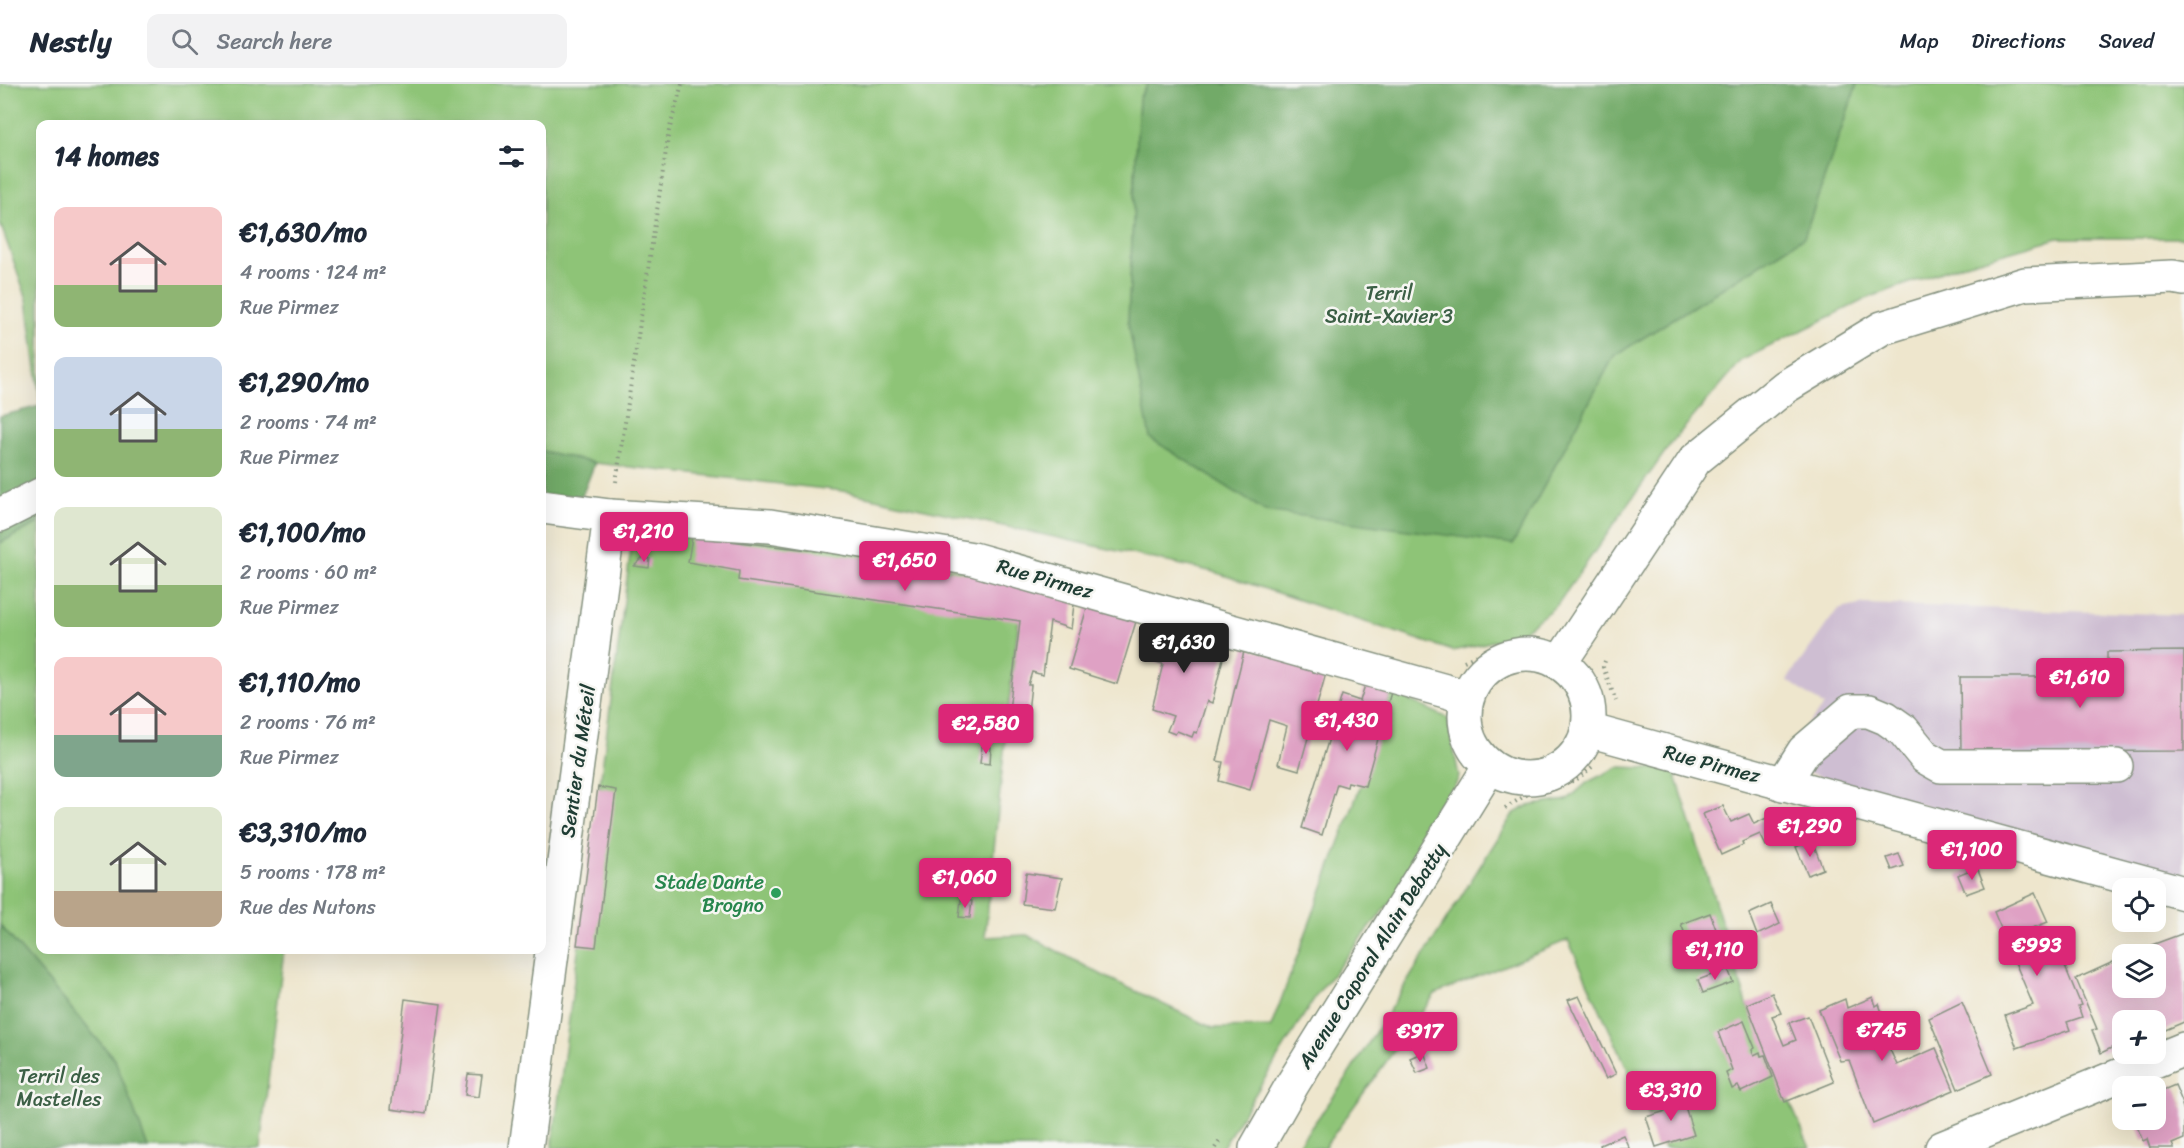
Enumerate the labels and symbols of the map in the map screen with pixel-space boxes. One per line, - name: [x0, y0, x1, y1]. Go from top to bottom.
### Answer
- park label: Terril Saint-Xavier 3: [1325, 276, 1453, 334]
- pin: €1,210: [595, 512, 693, 563]
- pin: €1,650: [856, 541, 954, 592]
- street label: Rue Pirmez: [993, 549, 1098, 610]
- pin: €1,630: [1135, 623, 1233, 674]
- pin: €1,610: [2031, 658, 2129, 709]
- street label: Sentier du Méteil: [550, 682, 606, 840]
- pin: €1,430: [1298, 701, 1396, 752]
- pin: €2,580: [937, 704, 1035, 755]
- street label: Rue Pirmez: [1660, 734, 1765, 794]
- pin: €1,290: [1761, 807, 1859, 858]
- pin: €1,100: [1923, 830, 2021, 881]
- street label: Avenue Caporal Alain Debatty: [1288, 835, 1456, 1077]
- pin: €1,060: [916, 858, 1014, 909]
- place label: Stade Dante Brogno: [655, 865, 764, 923]
- marker: Stade Dante Brogno: [769, 886, 783, 900]
- pin: €993: [2001, 926, 2073, 977]
- pin: €1,110: [1666, 930, 1764, 981]
- pin: €745: [1846, 1011, 1918, 1062]
- pin: €917: [1384, 1012, 1456, 1063]
- park label: Terril des Mastelles: [17, 1059, 102, 1117]
- pin: €3,310: [1622, 1071, 1720, 1122]

